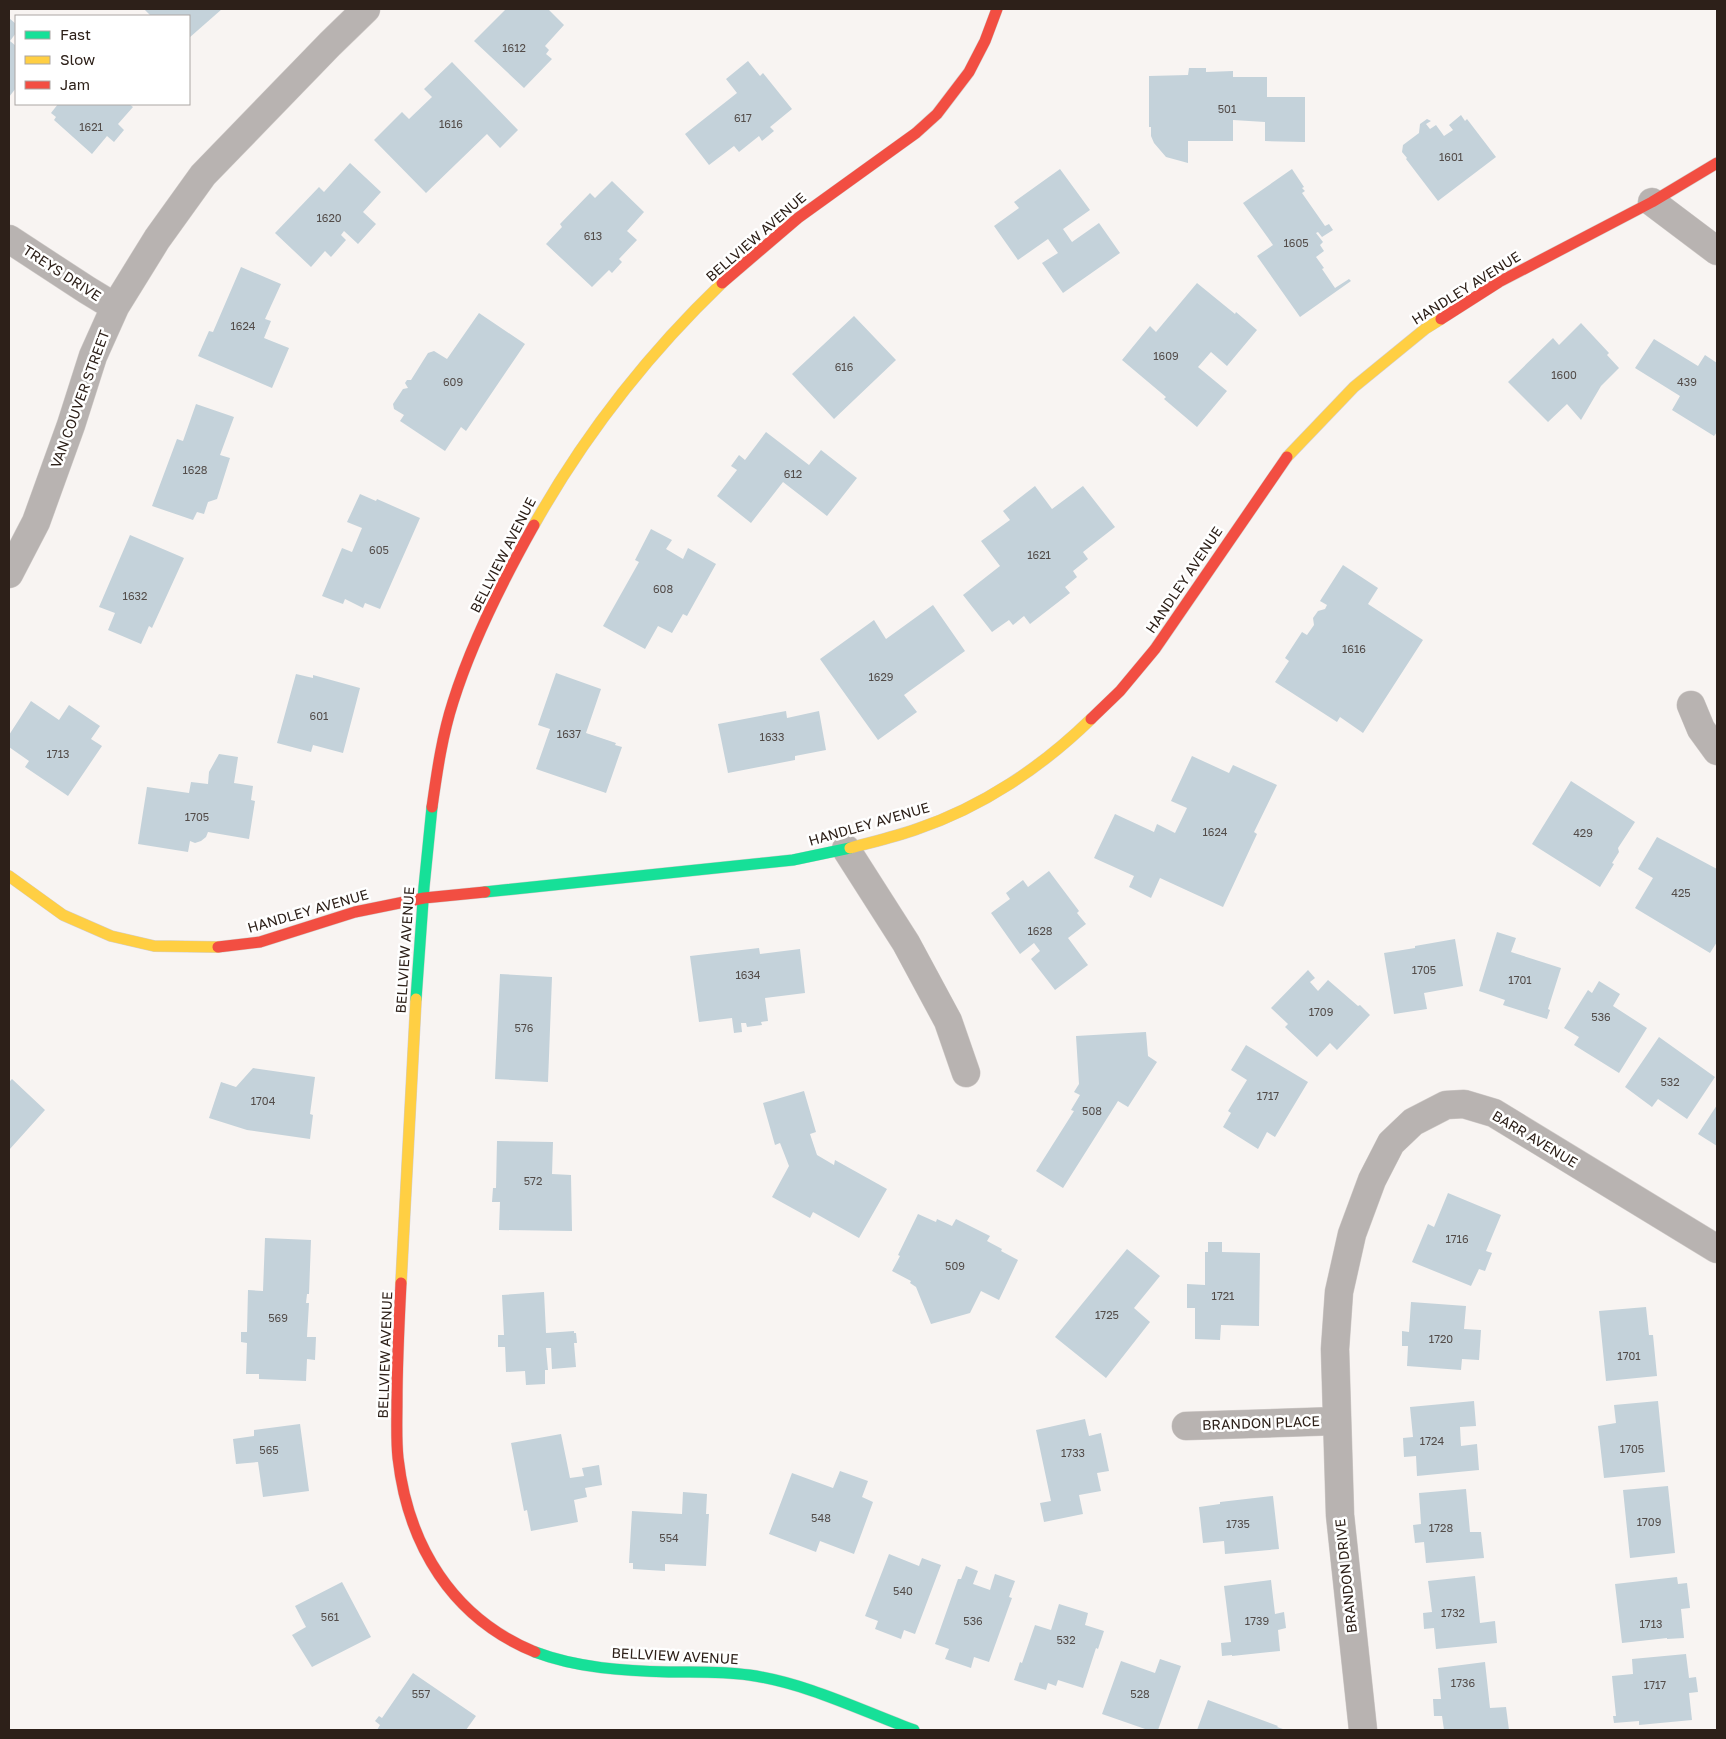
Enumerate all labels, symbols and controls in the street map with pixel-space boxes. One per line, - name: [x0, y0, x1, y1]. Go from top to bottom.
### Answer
- legend: [15, 15, 190, 105]
- text: Fast: [60, 25, 91, 43]
- house number: 1612: [502, 41, 526, 54]
- text: Slow: [60, 50, 95, 68]
- text: Jam: [60, 75, 90, 93]
- house number: 501: [1218, 102, 1236, 115]
- house number: 617: [734, 111, 752, 124]
- house number: 1616: [439, 117, 463, 130]
- house number: 1621: [79, 120, 103, 133]
- house number: 1601: [1439, 150, 1463, 163]
- street label: BELLVIEW AVENUE: [702, 188, 809, 285]
- house number: 1620: [316, 211, 342, 224]
- house number: 613: [584, 229, 602, 242]
- house number: 1605: [1283, 236, 1309, 249]
- street label: TREYS DRIVE: [20, 241, 104, 304]
- street label: HANDLEY AVENUE: [1408, 247, 1523, 328]
- house number: 1624: [230, 319, 256, 332]
- street label: VAN COUVER STREET: [47, 327, 113, 470]
- house number: 1609: [1153, 349, 1179, 362]
- house number: 616: [835, 360, 854, 373]
- house number: 1600: [1551, 368, 1577, 381]
- house number: 609: [443, 375, 463, 388]
- house number: 439: [1677, 375, 1697, 388]
- house number: 1628: [182, 463, 208, 476]
- house number: 612: [784, 467, 802, 480]
- street label: BELLVIEW AVENUE: [466, 494, 539, 615]
- street label: HANDLEY AVENUE: [1142, 523, 1226, 636]
- house number: 605: [369, 543, 389, 556]
- house number: 1621: [1027, 548, 1051, 561]
- house number: 608: [653, 582, 673, 595]
- house number: 1632: [123, 589, 147, 602]
- house number: 1616: [1342, 642, 1366, 655]
- house number: 1629: [868, 670, 894, 683]
- house number: 601: [310, 709, 328, 722]
- house number: 1637: [557, 727, 581, 740]
- house number: 1633: [760, 730, 784, 743]
- house number: 1713: [47, 747, 69, 760]
- street label: HANDLEY AVENUE: [806, 798, 931, 849]
- house number: 1705: [185, 810, 209, 823]
- house number: 1624: [1202, 825, 1228, 838]
- house number: 429: [1573, 826, 1593, 839]
- street label: HANDLEY AVENUE: [245, 885, 370, 936]
- street label: BELLVIEW AVENUE: [392, 886, 417, 1014]
- house number: 425: [1671, 886, 1691, 899]
- house number: 1628: [1027, 924, 1053, 937]
- house number: 1705: [1412, 963, 1436, 976]
- house number: 1634: [735, 968, 761, 981]
- house number: 1701: [1508, 973, 1532, 986]
- house number: 1709: [1309, 1005, 1333, 1018]
- house number: 536: [1591, 1010, 1611, 1023]
- house number: 576: [515, 1021, 534, 1034]
- house number: 532: [1660, 1075, 1680, 1088]
- house number: 1717: [1257, 1089, 1279, 1102]
- house number: 1704: [251, 1094, 276, 1107]
- house number: 508: [1082, 1104, 1102, 1117]
- street label: BARR AVENUE: [1490, 1106, 1581, 1171]
- house number: 572: [524, 1174, 542, 1187]
- house number: 1716: [1445, 1232, 1469, 1245]
- house number: 509: [945, 1259, 965, 1272]
- house number: 1721: [1212, 1289, 1234, 1302]
- street label: BELLVIEW AVENUE: [374, 1291, 395, 1419]
- house number: 1725: [1095, 1308, 1119, 1321]
- house number: 569: [268, 1311, 288, 1324]
- house number: 1720: [1429, 1332, 1453, 1345]
- house number: 1701: [1617, 1349, 1641, 1362]
- street label: BRANDON PLACE: [1202, 1412, 1320, 1433]
- house number: 1724: [1420, 1434, 1444, 1447]
- house number: 1705: [1620, 1442, 1644, 1455]
- house number: 565: [259, 1443, 279, 1456]
- house number: 1733: [1061, 1446, 1085, 1459]
- house number: 548: [811, 1511, 831, 1524]
- house number: 1709: [1637, 1515, 1661, 1528]
- house number: 1735: [1226, 1517, 1250, 1530]
- street label: BRANDON DRIVE: [1331, 1518, 1360, 1634]
- house number: 1728: [1429, 1521, 1453, 1534]
- house number: 554: [659, 1531, 679, 1544]
- house number: 540: [893, 1584, 913, 1597]
- house number: 1732: [1441, 1606, 1465, 1619]
- house number: 561: [321, 1610, 339, 1623]
- house number: 536: [963, 1614, 983, 1627]
- house number: 1739: [1245, 1614, 1269, 1627]
- house number: 1713: [1640, 1617, 1662, 1630]
- house number: 532: [1056, 1633, 1076, 1646]
- street label: BELLVIEW AVENUE: [611, 1644, 739, 1667]
- house number: 1736: [1451, 1676, 1475, 1689]
- house number: 1717: [1644, 1678, 1666, 1691]
- house number: 557: [412, 1687, 430, 1700]
- house number: 528: [1130, 1687, 1150, 1700]

